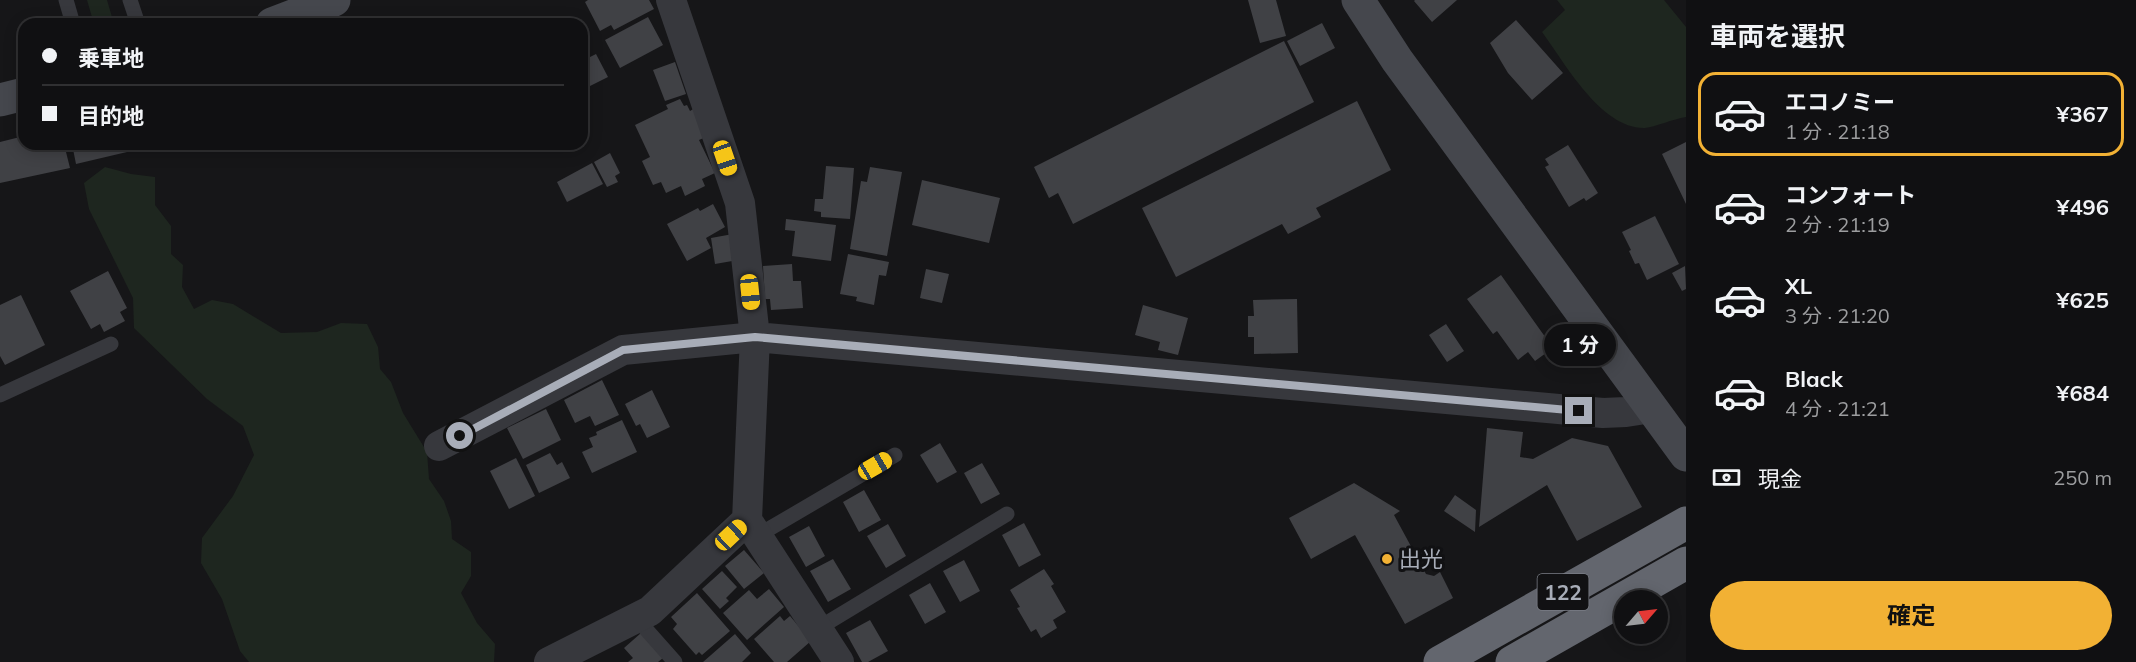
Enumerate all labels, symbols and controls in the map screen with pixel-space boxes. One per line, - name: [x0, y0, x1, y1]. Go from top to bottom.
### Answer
- text: 車両を選択: [1710, 19, 1845, 53]
- text: 乗車地: [78, 44, 144, 72]
- icon: car: [1713, 87, 1767, 141]
- text: エコノミー: [1785, 88, 1895, 116]
- text: ¥367: [2056, 100, 2109, 128]
- text: 目的地: [78, 102, 144, 130]
- text: 1 分 · 21:18: [1785, 119, 1890, 144]
- car: [711, 138, 739, 178]
- icon: car: [1713, 180, 1767, 234]
- text: コンフォート: [1785, 181, 1916, 209]
- text: ¥496: [2056, 193, 2109, 221]
- text: 2 分 · 21:19: [1785, 212, 1890, 237]
- text: XL: [1785, 272, 1812, 300]
- car: [739, 273, 761, 311]
- icon: car: [1713, 273, 1767, 327]
- text: ¥625: [2056, 286, 2109, 314]
- text: 3 分 · 21:20: [1785, 303, 1890, 328]
- callout: 1 分: [1543, 324, 1615, 366]
- text: 1 分: [1561, 332, 1599, 357]
- text: Black: [1785, 365, 1843, 393]
- icon: car: [1713, 366, 1767, 420]
- text: ¥684: [2056, 379, 2109, 407]
- text: 4 分 · 21:21: [1785, 396, 1890, 421]
- route end: [1565, 397, 1592, 424]
- route start: [446, 422, 473, 449]
- car: [855, 449, 895, 483]
- icon: cash: [1710, 461, 1743, 494]
- text: 現金: [1758, 465, 1802, 493]
- text: 250 m: [2053, 465, 2112, 490]
- car: [712, 516, 750, 554]
- place label: 出光: [1399, 545, 1443, 573]
- marker: 出光: [1380, 552, 1394, 566]
- road number: 122: [1538, 574, 1588, 610]
- button: 確定: [1710, 581, 2112, 650]
- north arrow: [1614, 590, 1668, 644]
- map controls: [1614, 590, 1668, 644]

